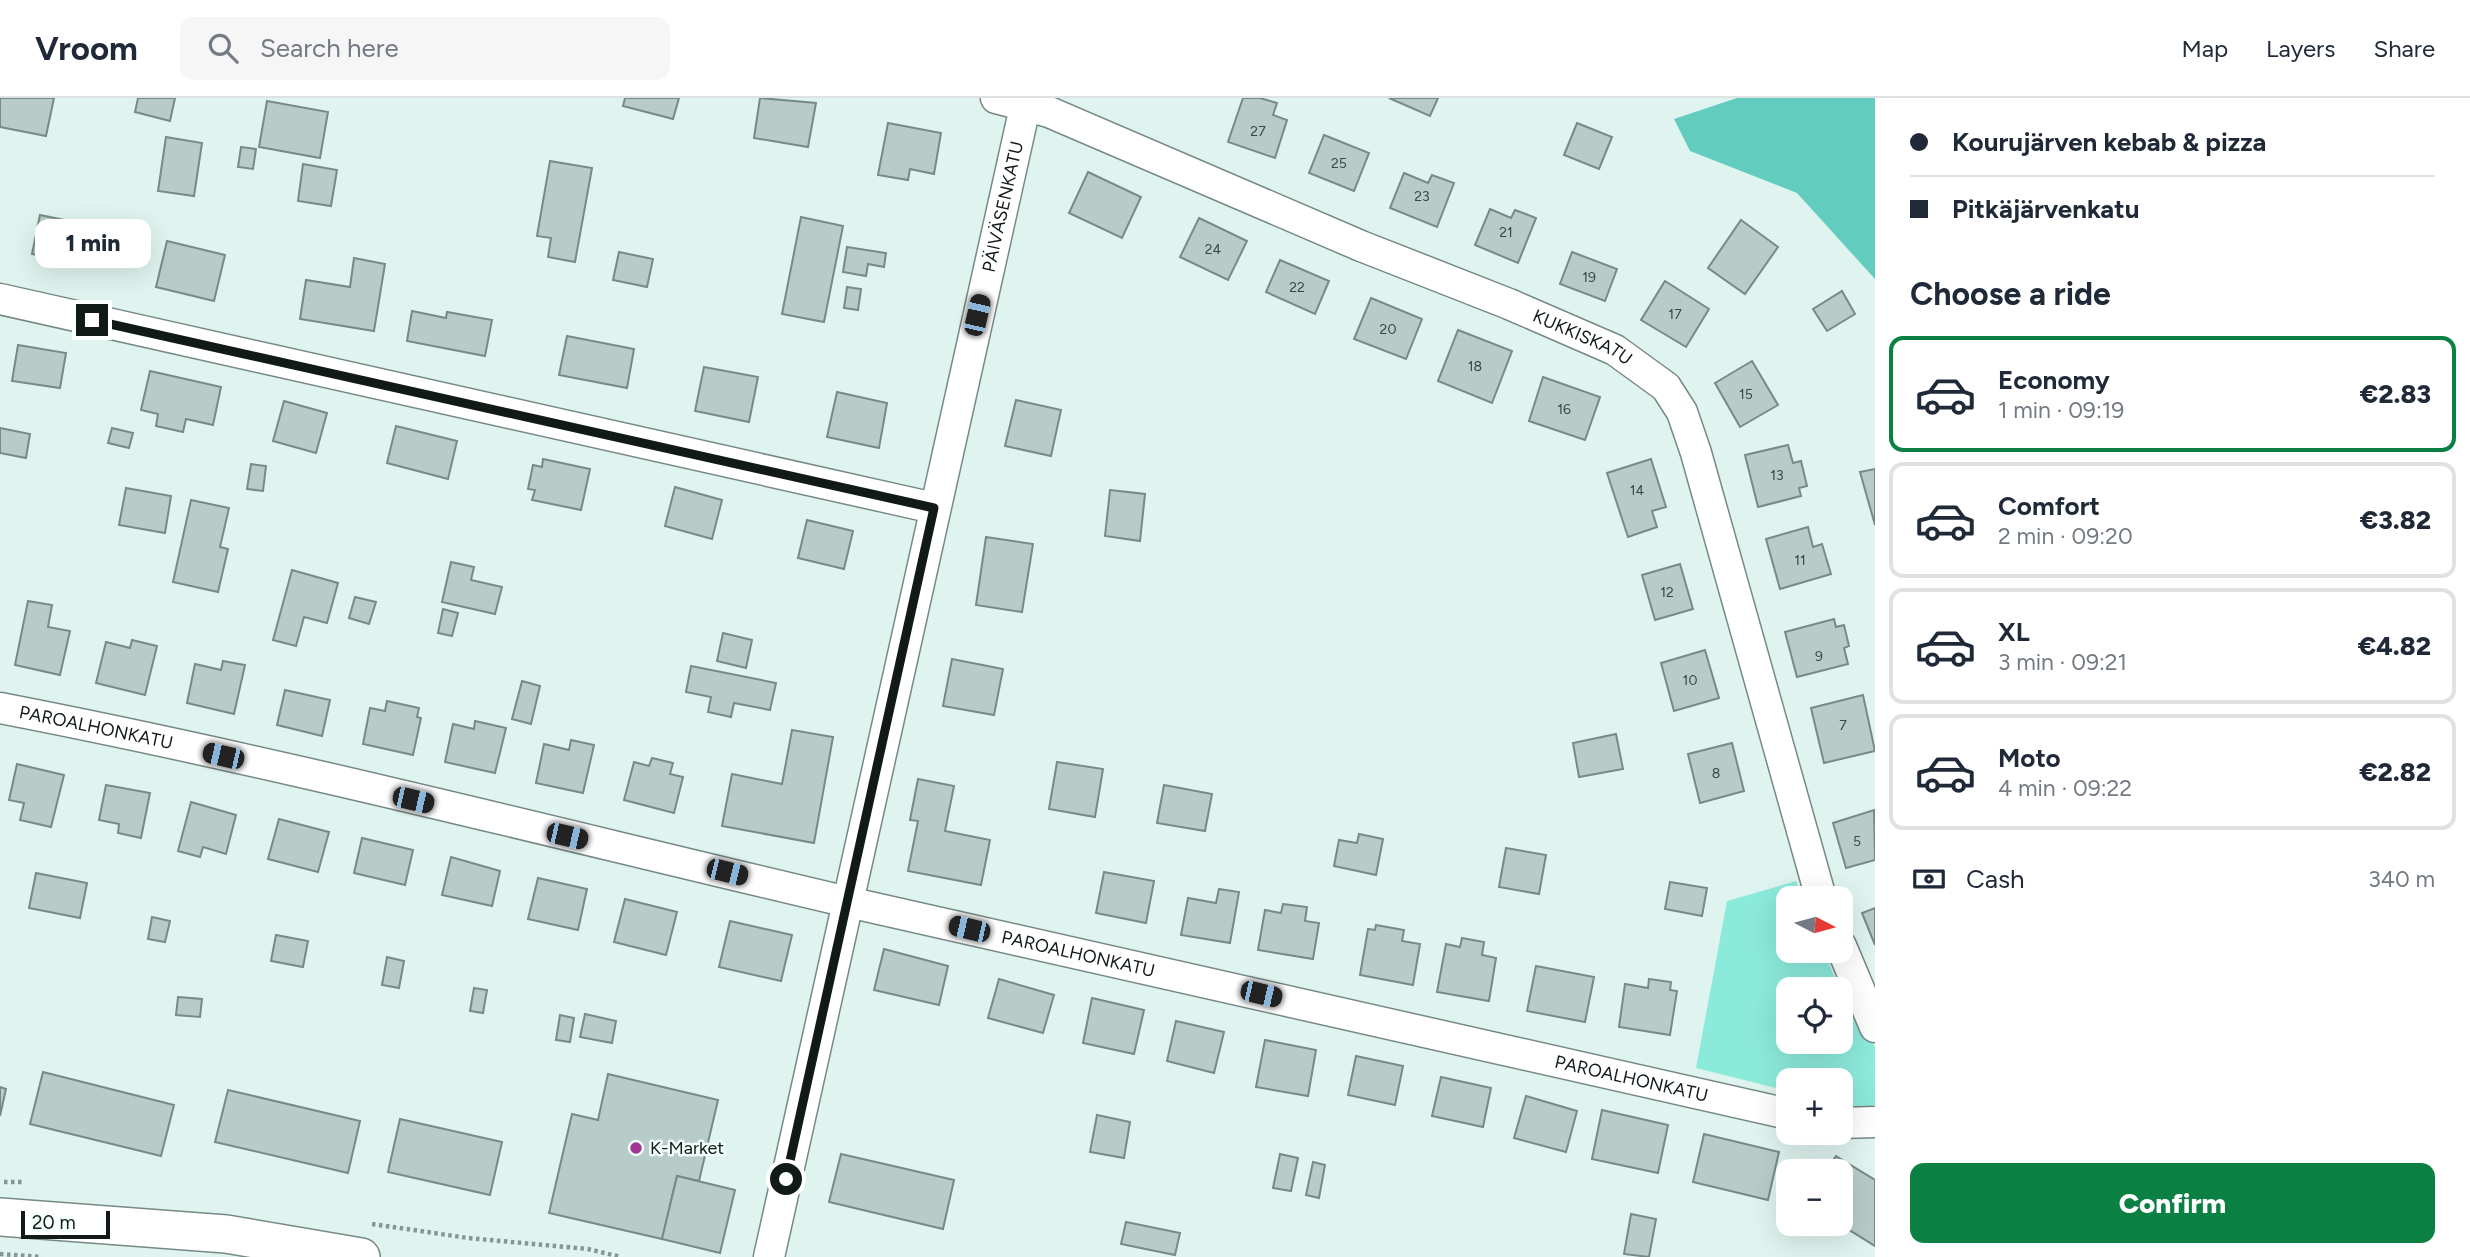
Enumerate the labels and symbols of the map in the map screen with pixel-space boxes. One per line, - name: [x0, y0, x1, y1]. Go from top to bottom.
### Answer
- house number: 27: [1250, 123, 1266, 140]
- street label: PÄIVÄSENKATU: [978, 139, 1028, 274]
- house number: 25: [1331, 155, 1347, 172]
- house number: 23: [1414, 188, 1430, 205]
- callout: 1 min: [34, 218, 150, 268]
- house number: 21: [1499, 224, 1513, 241]
- house number: 24: [1205, 241, 1222, 258]
- house number: 19: [1582, 269, 1596, 286]
- house number: 22: [1289, 279, 1305, 296]
- car: [963, 292, 992, 338]
- route end: [76, 304, 108, 336]
- street label: KUKKISKATU: [1529, 305, 1637, 370]
- house number: 17: [1668, 306, 1682, 323]
- house number: 20: [1380, 321, 1396, 338]
- house number: 18: [1468, 358, 1482, 375]
- house number: 15: [1739, 386, 1753, 403]
- house number: 16: [1557, 401, 1571, 418]
- house number: 13: [1770, 467, 1784, 484]
- house number: 14: [1630, 482, 1645, 499]
- house number: 11: [1794, 552, 1806, 569]
- house number: 12: [1660, 584, 1674, 601]
- house number: 9: [1815, 648, 1823, 665]
- house number: 10: [1683, 672, 1697, 689]
- street label: PAROALHONKATU: [17, 701, 175, 754]
- house number: 7: [1839, 717, 1847, 734]
- car: [201, 741, 246, 771]
- house number: 8: [1712, 765, 1720, 782]
- car: [391, 785, 436, 815]
- car: [545, 821, 590, 851]
- house number: 5: [1853, 833, 1861, 850]
- car: [705, 857, 750, 887]
- north arrow: [1776, 886, 1853, 962]
- car: [947, 914, 992, 944]
- street label: PAROALHONKATU: [999, 926, 1157, 982]
- car: [1239, 979, 1284, 1009]
- street label: PAROALHONKATU: [1553, 1051, 1710, 1107]
- place label: K-Market: [650, 1137, 724, 1159]
- marker: K-Market: [628, 1140, 644, 1156]
- route start: [770, 1163, 802, 1195]
- scale bar: [21, 1208, 110, 1240]

